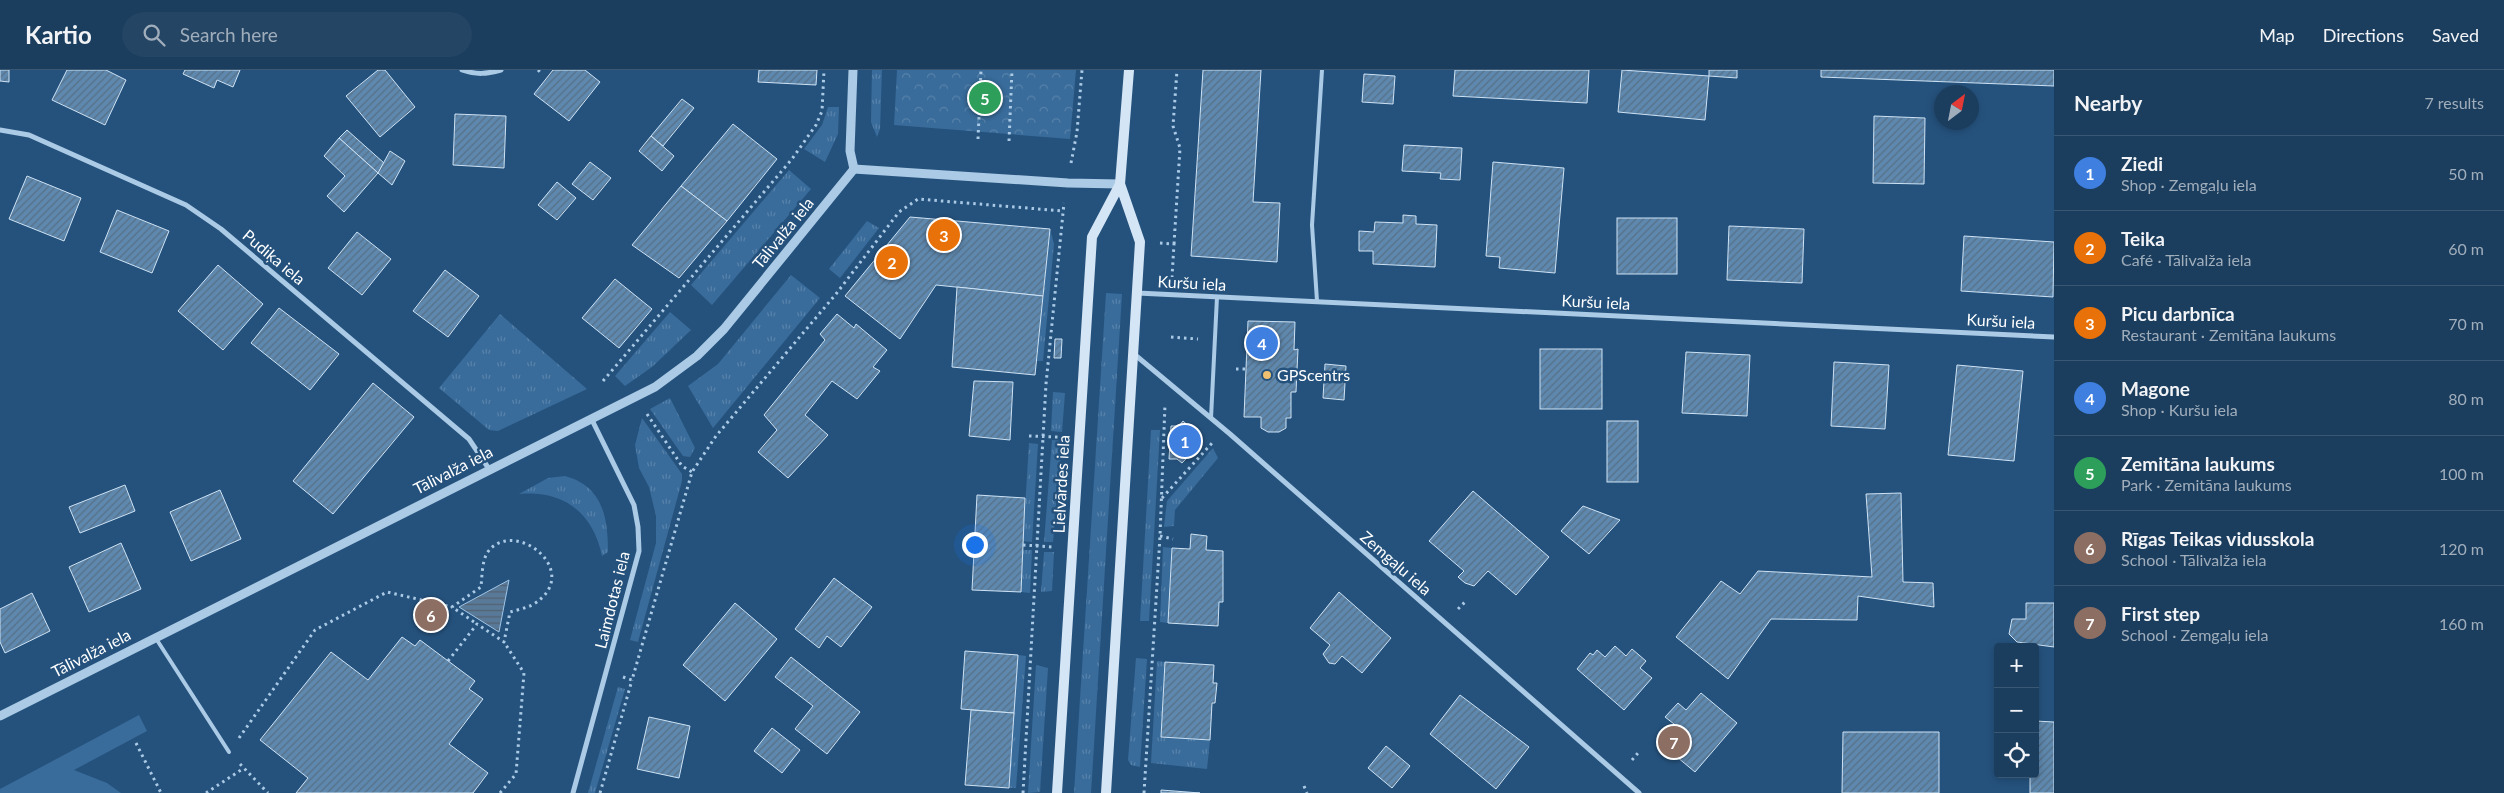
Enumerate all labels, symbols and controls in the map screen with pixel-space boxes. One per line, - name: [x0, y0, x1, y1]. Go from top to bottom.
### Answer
- search box: [122, 12, 472, 57]
- text: Kartio: [25, 20, 92, 49]
- icon: search: [140, 21, 168, 49]
- text: Search here: [180, 23, 278, 46]
- text: Map: [2259, 24, 2295, 46]
- text: Directions: [2323, 24, 2404, 46]
- text: Saved: [2432, 24, 2479, 46]
- pin: 5: [969, 79, 1001, 117]
- north arrow: [1934, 85, 1979, 130]
- text: Nearby: [2074, 90, 2142, 115]
- text: 7 results: [2424, 93, 2484, 112]
- text: Ziedi: [2121, 152, 2163, 175]
- text: 1: [2085, 164, 2095, 183]
- text: 50 m: [2448, 164, 2484, 183]
- text: Shop · Zemgaļu iela: [2121, 175, 2257, 194]
- street label: Tālivalža iela: [748, 193, 817, 272]
- pin: 3: [928, 216, 960, 254]
- street label: Pudiķa iela: [239, 225, 309, 288]
- text: Teika: [2121, 227, 2165, 250]
- text: 2: [2085, 239, 2095, 258]
- text: 60 m: [2448, 239, 2484, 258]
- pin: 2: [876, 243, 908, 281]
- text: Café · Tālivalža iela: [2121, 250, 2252, 269]
- street label: Kuršu iela: [1157, 271, 1227, 294]
- street label: Kuršu iela: [1561, 290, 1631, 313]
- text: Picu darbnīca: [2121, 302, 2235, 325]
- street label: Kuršu iela: [1966, 309, 2036, 332]
- text: 3: [2085, 314, 2095, 333]
- text: 70 m: [2448, 314, 2484, 333]
- pin: 4: [1246, 324, 1278, 362]
- text: Restaurant · Zemitāna laukums: [2121, 325, 2336, 344]
- place label: GPScentrs: [1277, 365, 1350, 384]
- marker: GPScentrs: [1261, 369, 1273, 381]
- text: Magone: [2121, 377, 2190, 400]
- text: 4: [2085, 389, 2095, 408]
- text: 80 m: [2448, 389, 2484, 408]
- text: Shop · Kuršu iela: [2121, 400, 2238, 419]
- pin: 1: [1169, 422, 1201, 460]
- street label: Lielvārdes iela: [1048, 434, 1073, 534]
- street label: Tālivalža iela: [410, 441, 496, 498]
- text: Zemitāna laukums: [2121, 452, 2275, 475]
- text: 5: [2085, 464, 2095, 483]
- text: 100 m: [2439, 464, 2484, 483]
- text: Park · Zemitāna laukums: [2121, 475, 2292, 494]
- street label: Zemgaļu iela: [1357, 527, 1436, 599]
- text: Rīgas Teikas vidusskola: [2121, 527, 2314, 550]
- your location: [962, 532, 988, 558]
- text: 6: [2085, 539, 2095, 558]
- text: 120 m: [2439, 539, 2484, 558]
- street label: Laimdotas iela: [590, 549, 633, 651]
- text: School · Tālivalža iela: [2121, 550, 2266, 569]
- pin: 6: [415, 596, 447, 634]
- text: First step: [2121, 602, 2200, 625]
- text: 7: [2085, 614, 2095, 633]
- text: 160 m: [2439, 614, 2484, 633]
- street label: Tālivalža iela: [48, 624, 134, 681]
- text: School · Zemgaļu iela: [2121, 625, 2268, 644]
- map controls: [1994, 643, 2039, 778]
- button: +: [1994, 643, 2039, 688]
- button: −: [1994, 688, 2039, 733]
- pin: 7: [1658, 723, 1690, 761]
- button: locate: [1994, 733, 2039, 778]

